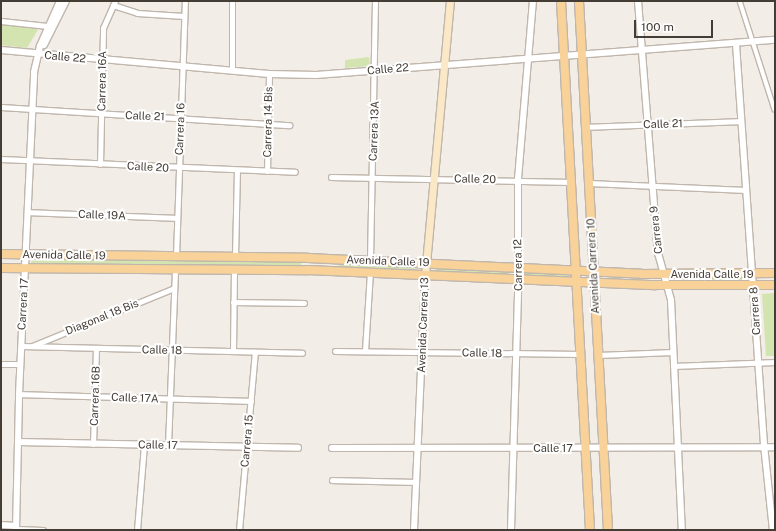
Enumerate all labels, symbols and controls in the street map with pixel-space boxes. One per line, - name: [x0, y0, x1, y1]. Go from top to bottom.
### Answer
- scale bar: [636, 12, 715, 38]
- text: 100 m: [641, 20, 674, 34]
- street label: Calle 22: [44, 49, 86, 65]
- street label: Carrera 16A: [95, 51, 109, 111]
- street label: Calle 22: [367, 61, 409, 77]
- street label: Carrera 14 Bis: [261, 86, 275, 158]
- street label: Carrera 13A: [366, 101, 382, 161]
- street label: Carrera 16: [172, 103, 188, 155]
- street label: Calle 21: [125, 109, 165, 123]
- street label: Calle 21: [643, 117, 683, 131]
- street label: Calle 20: [127, 159, 169, 175]
- street label: Calle 20: [454, 172, 496, 186]
- street label: Carrera 9: [647, 205, 665, 255]
- street label: Calle 19A: [78, 208, 126, 222]
- street label: Avenida Carrera 10: [584, 218, 602, 314]
- street label: Carrera 12: [511, 239, 525, 291]
- street label: Avenida Calle 19: [22, 248, 106, 262]
- street label: Avenida Calle 19: [346, 253, 430, 269]
- street label: Avenida Calle 19: [670, 267, 754, 281]
- street label: Avenida Carrera 13: [415, 277, 431, 373]
- street label: Carrera 17: [15, 278, 31, 330]
- street label: Carrera 8: [747, 286, 763, 336]
- street label: Diagonal 18 Bis: [64, 296, 140, 338]
- street label: Calle 18: [142, 343, 182, 357]
- street label: Calle 18: [462, 346, 502, 360]
- street label: Carrera 16B: [87, 366, 103, 426]
- street label: Calle 17A: [111, 391, 159, 405]
- street label: Carrera 15: [238, 414, 256, 468]
- street label: Calle 17: [138, 438, 178, 452]
- street label: Calle 17: [533, 441, 573, 455]

